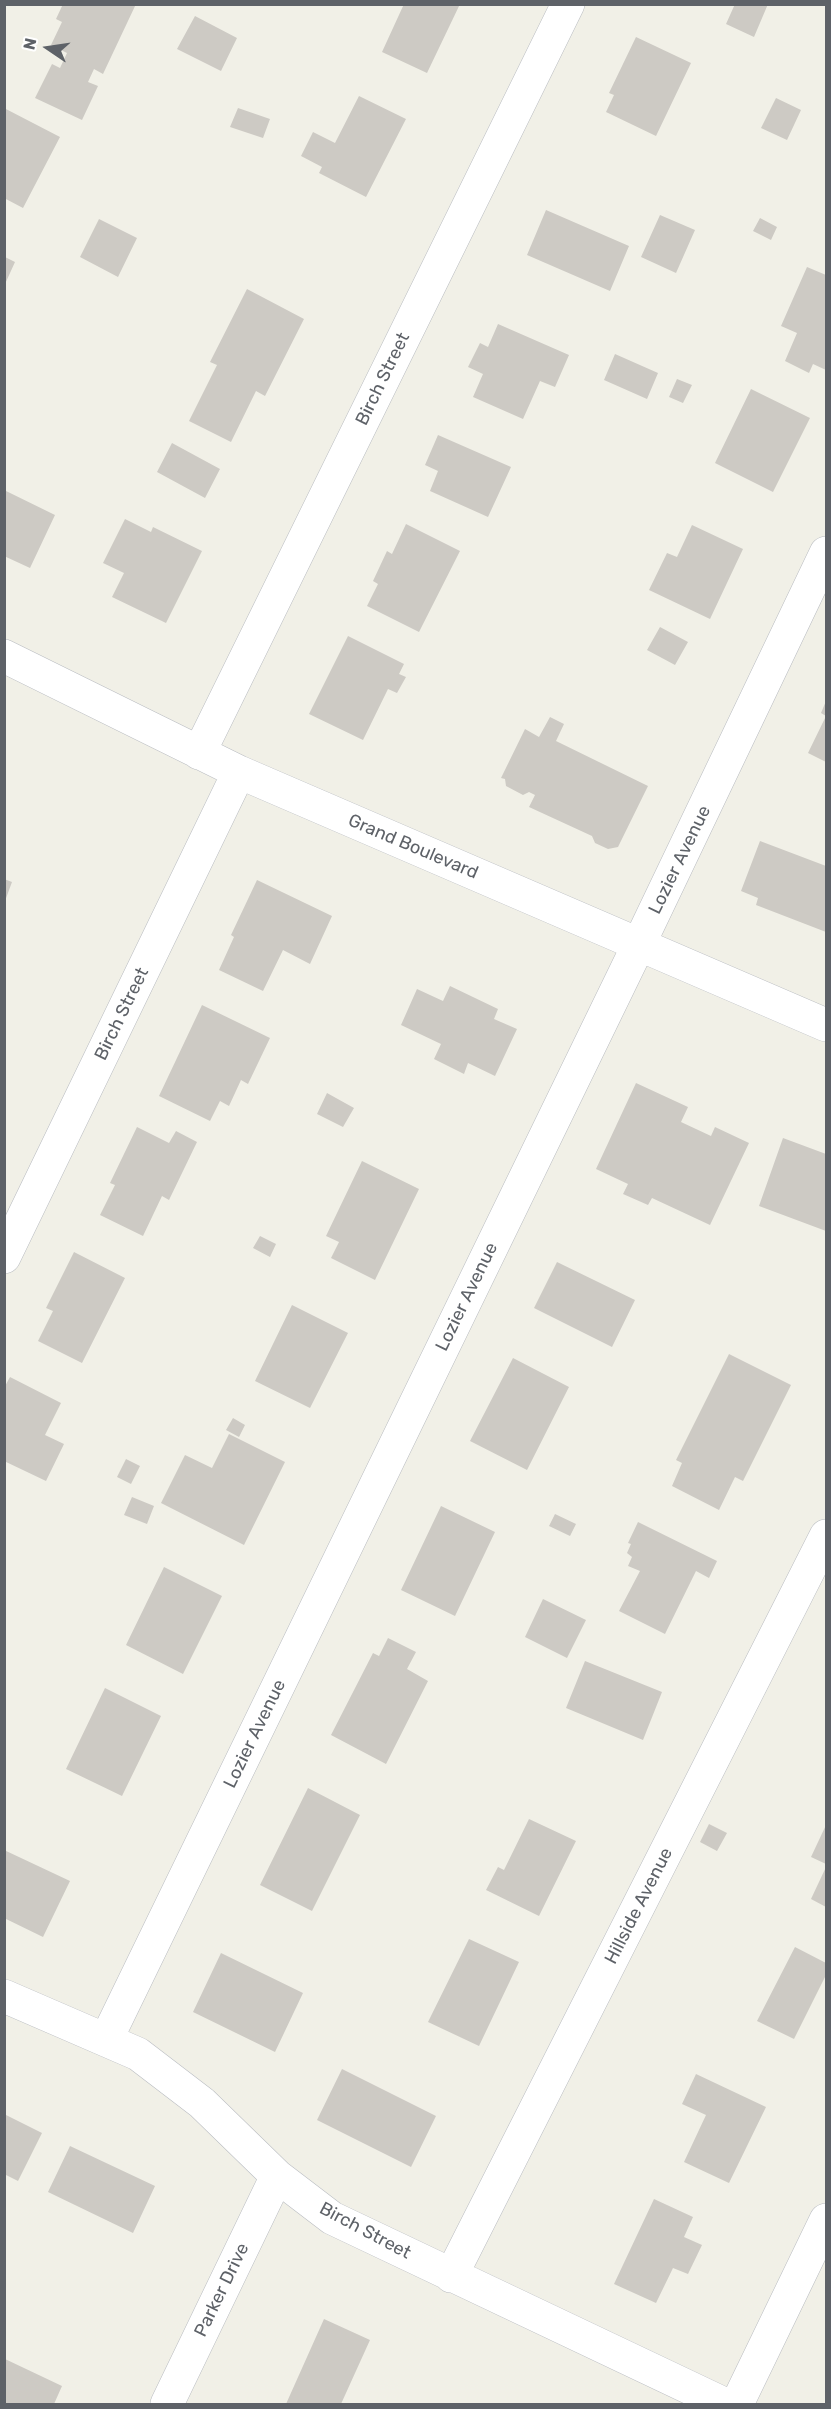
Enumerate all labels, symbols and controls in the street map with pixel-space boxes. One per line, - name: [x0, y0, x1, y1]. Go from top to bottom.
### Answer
- north arrow: [18, 18, 78, 78]
- text: N: [19, 36, 41, 52]
- street label: Birch Street: [351, 329, 415, 429]
- street label: Lozier Avenue: [644, 802, 716, 918]
- street label: Grand Boulevard: [345, 810, 481, 884]
- street label: Birch Street: [90, 964, 154, 1064]
- street label: Lozier Avenue: [431, 1239, 503, 1355]
- street label: Lozier Avenue: [219, 1676, 291, 1792]
- street label: Hillside Avenue: [600, 1844, 678, 1968]
- street label: Birch Street: [316, 2198, 414, 2264]
- street label: Parker Drive: [190, 2240, 254, 2340]

